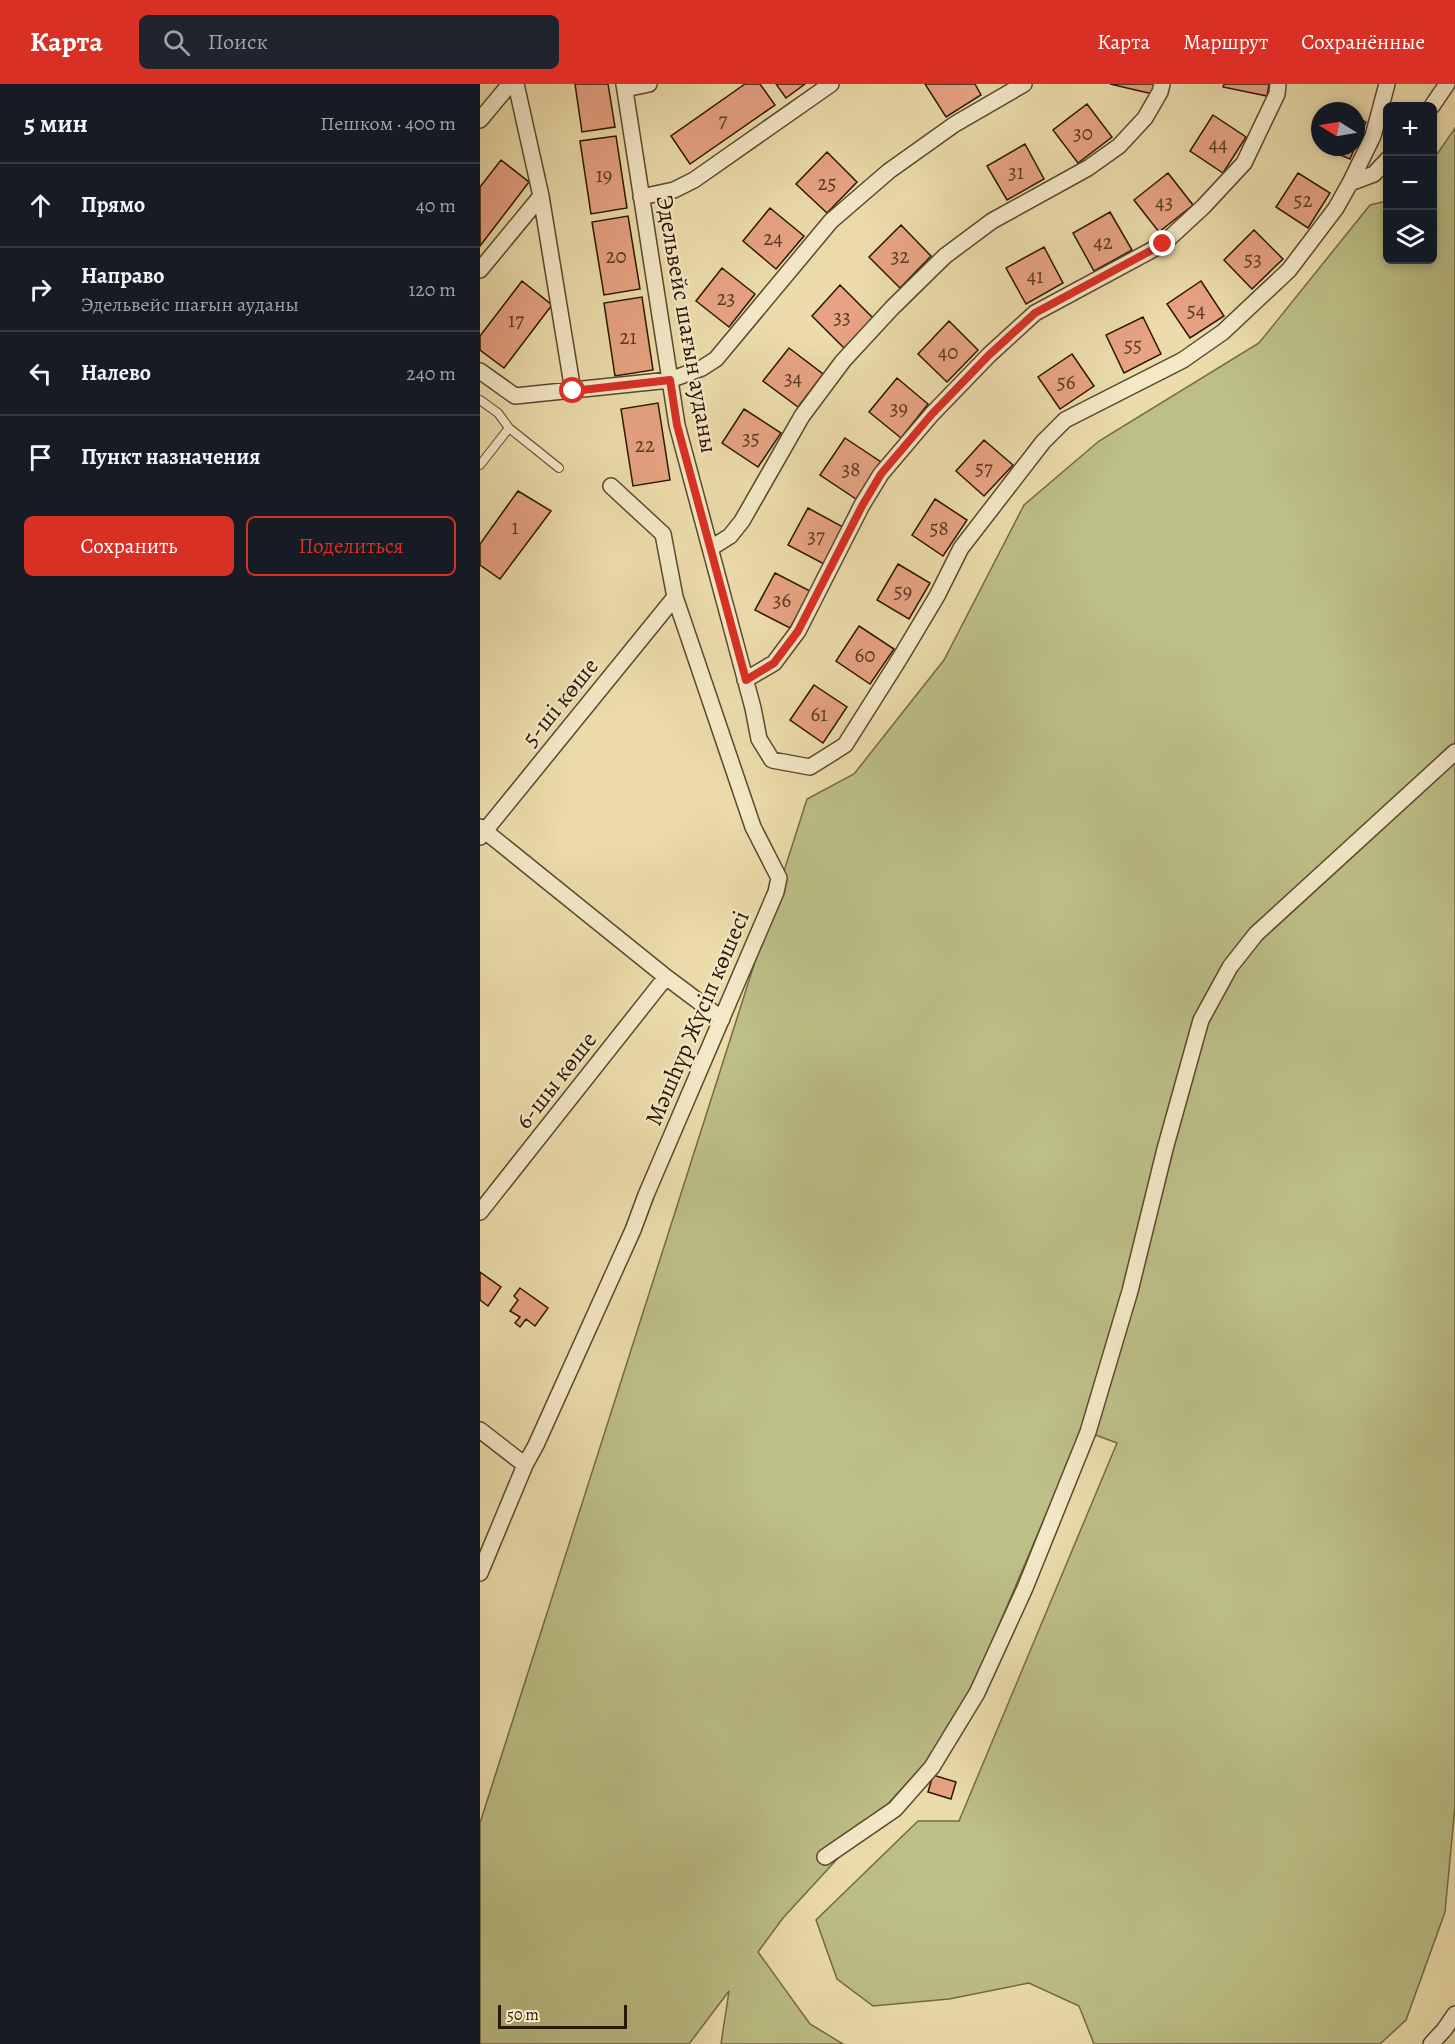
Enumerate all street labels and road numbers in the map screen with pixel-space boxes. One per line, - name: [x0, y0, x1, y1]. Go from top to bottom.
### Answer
- street label: Эдельвейс шағын ауданы: [649, 192, 725, 456]
- street label: 5-ші көше: [514, 651, 606, 753]
- street label: Мәшhүр Жүсіп көшесі: [637, 906, 757, 1130]
- street label: 6-шы көше: [508, 1025, 604, 1135]

